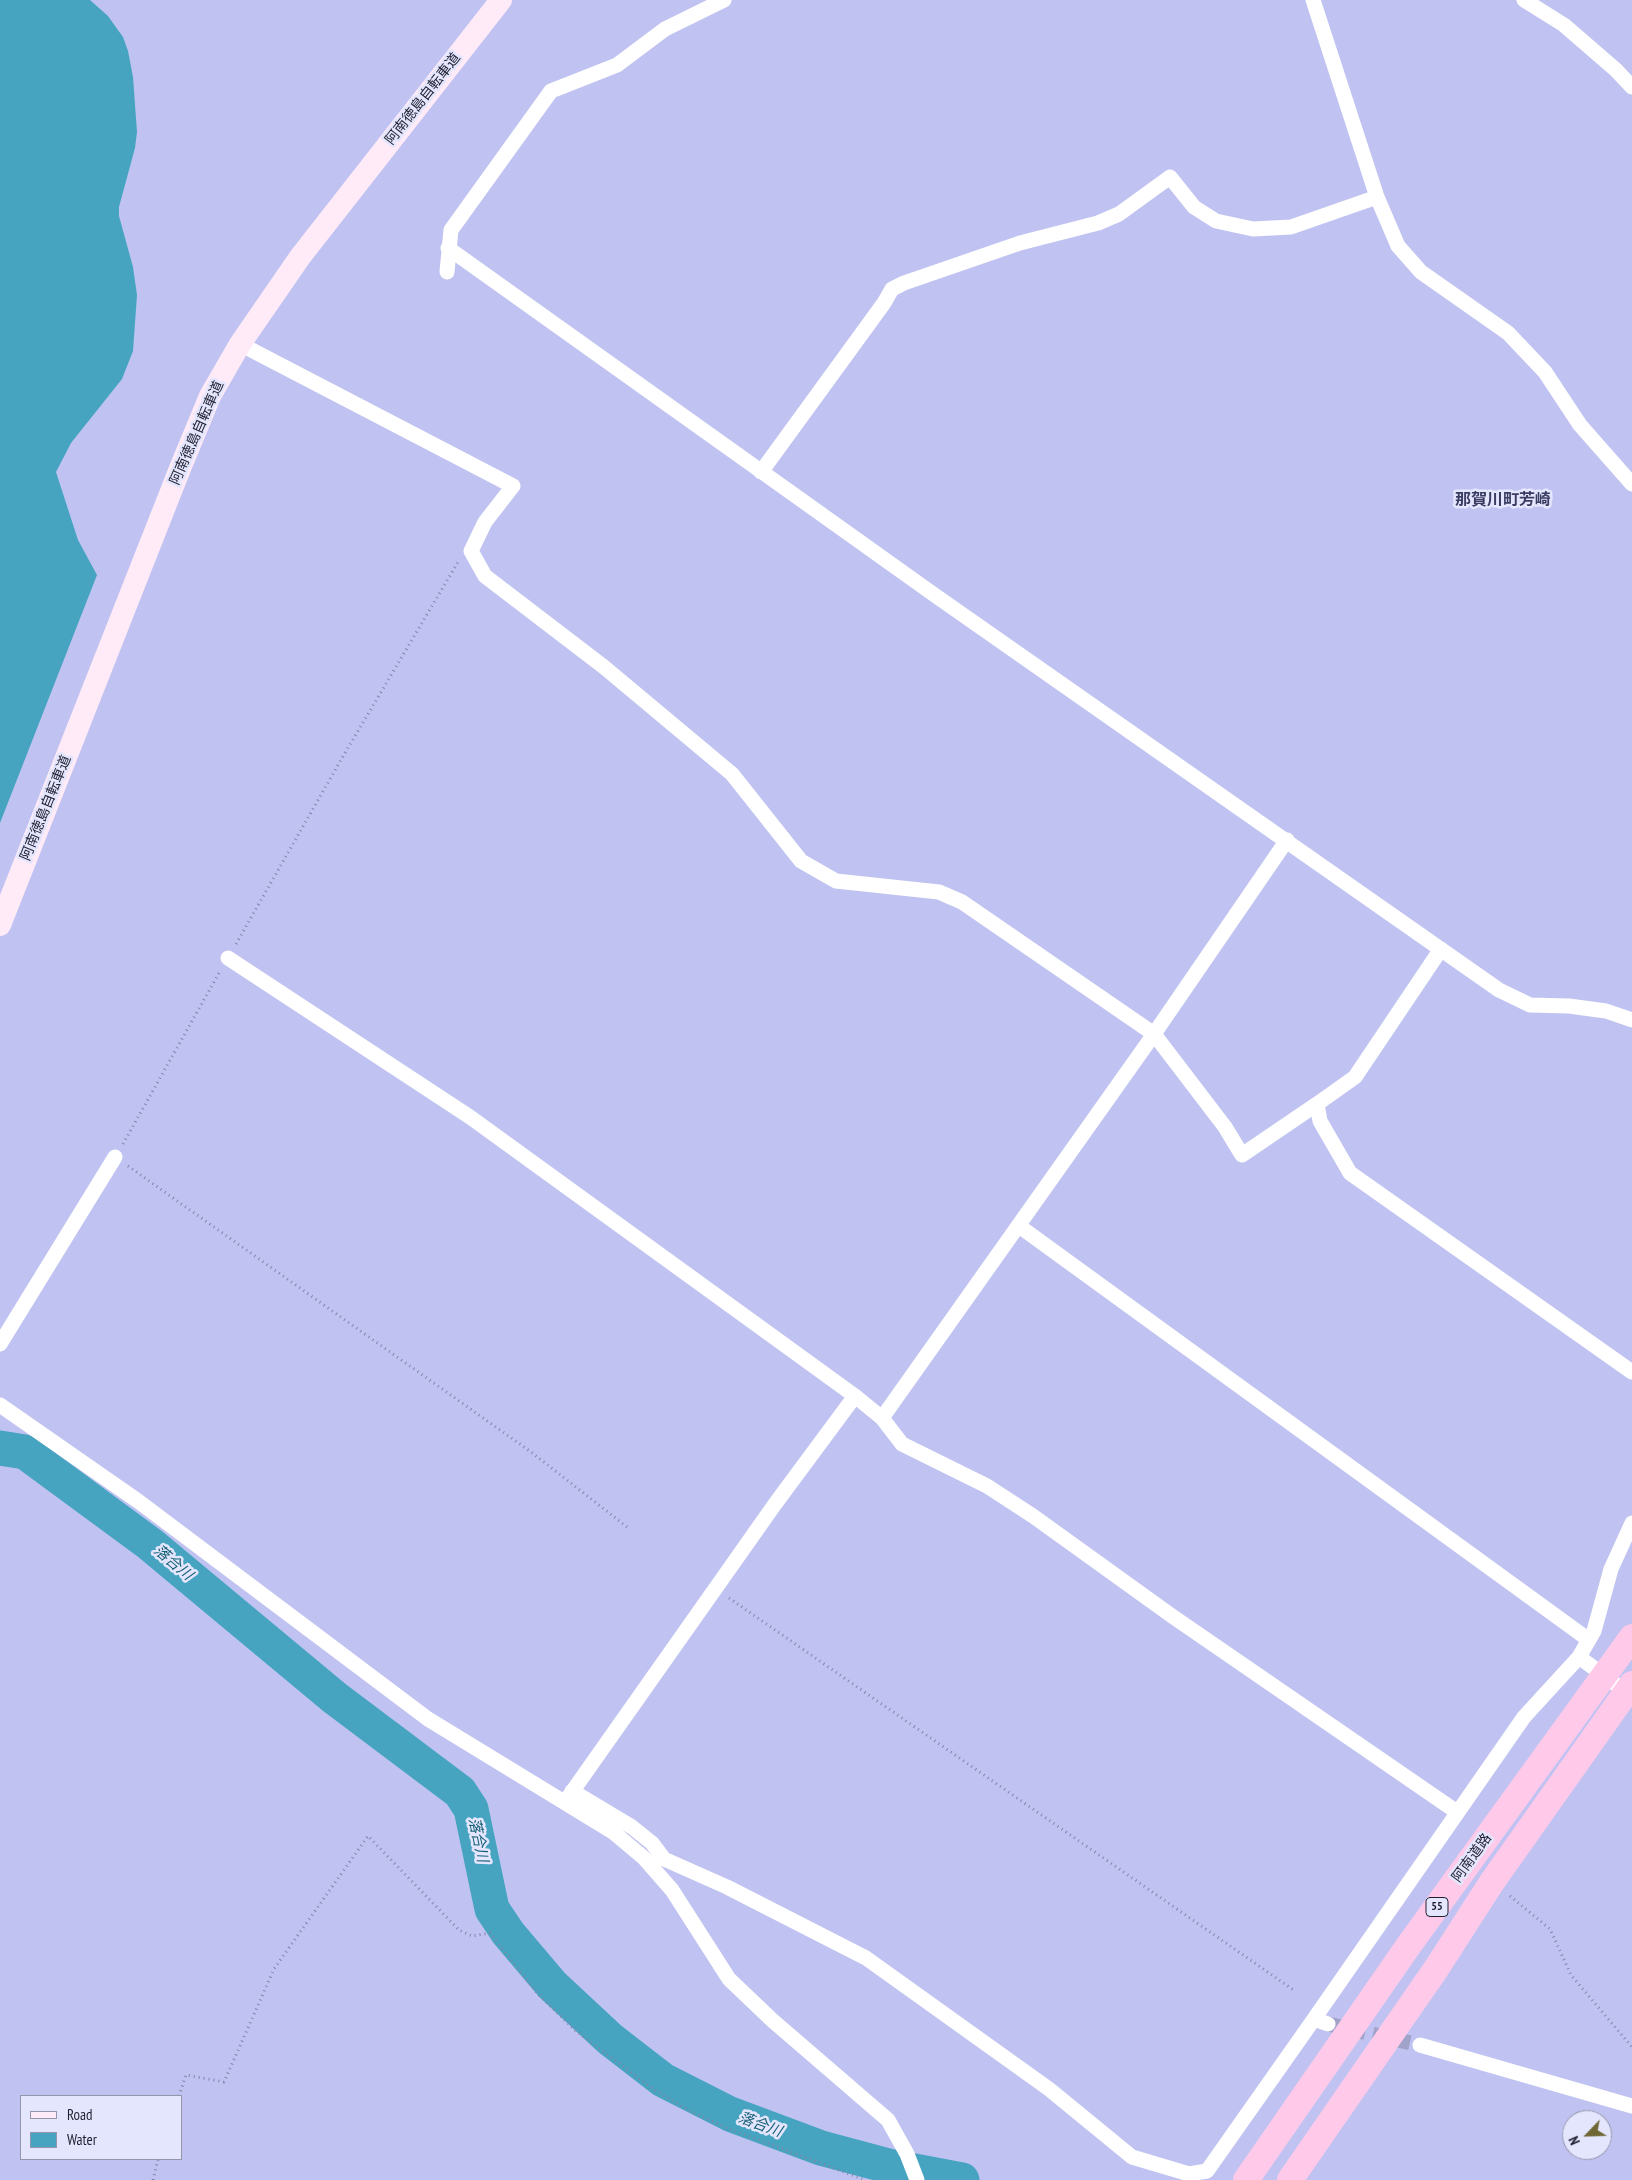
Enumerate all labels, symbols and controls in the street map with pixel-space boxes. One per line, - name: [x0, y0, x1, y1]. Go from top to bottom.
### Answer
- street label: 阿南徳島自転車道: [382, 50, 464, 148]
- street label: 阿南徳島自転車道: [167, 378, 227, 488]
- district label: 那賀川町芳崎: [1455, 490, 1551, 510]
- street label: 阿南徳島自転車道: [17, 753, 75, 863]
- water label: 落合川: [150, 1542, 196, 1584]
- water label: 落合川: [465, 1816, 491, 1864]
- street label: 阿南道路: [1449, 1830, 1495, 1886]
- road number: 55: [1426, 1898, 1448, 1916]
- legend: [20, 2095, 182, 2160]
- text: Road: [67, 2105, 93, 2124]
- water label: 落合川: [736, 2109, 784, 2141]
- north arrow: [1562, 2110, 1612, 2160]
- text: Water: [67, 2130, 97, 2149]
- text: N: [1564, 2134, 1584, 2148]

